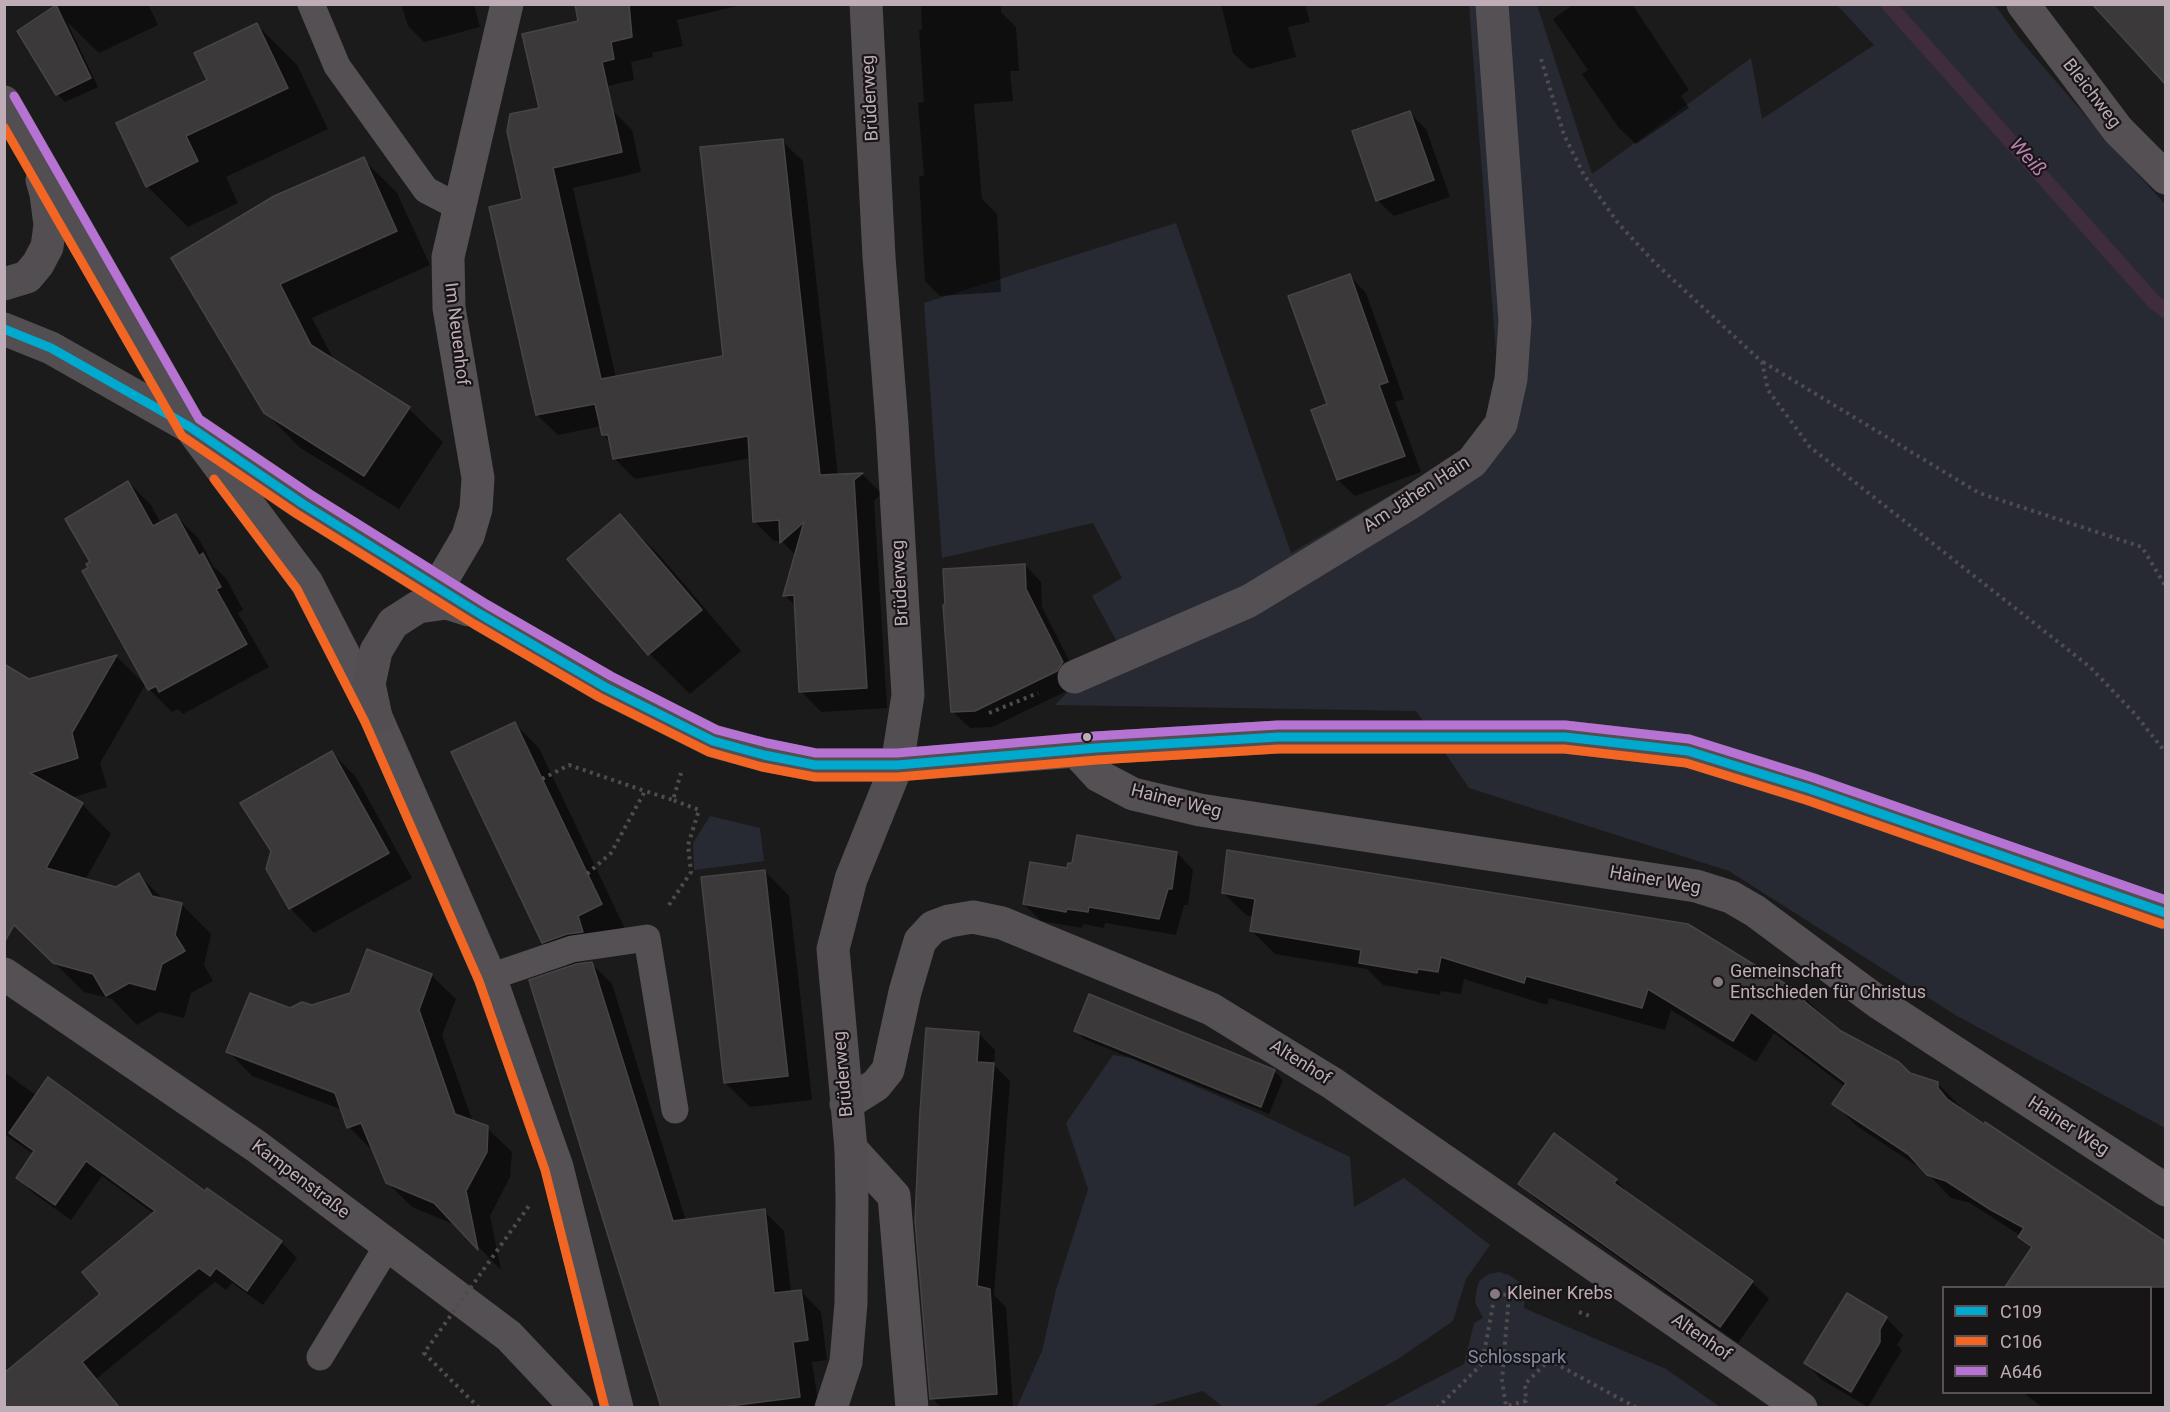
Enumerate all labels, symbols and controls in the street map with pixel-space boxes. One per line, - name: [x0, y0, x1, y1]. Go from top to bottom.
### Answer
- street label: Brüderweg: [858, 54, 884, 142]
- street label: Bleichweg: [2057, 55, 2125, 133]
- water label: Weiß: [2004, 134, 2050, 182]
- street label: Im Neuenhof: [439, 281, 473, 387]
- street label: Am Jähen Hain: [1360, 453, 1474, 537]
- street label: Brüderweg: [888, 539, 914, 627]
- unlabelled marker: [1081, 731, 1093, 743]
- street label: Hainer Weg: [1129, 780, 1223, 824]
- street label: Hainer Weg: [1608, 862, 1702, 900]
- place label: Gemeinschaft Entschieden für Christus: [1730, 961, 1926, 1004]
- marker: Gemeinschaft Entschieden für Christus: [1711, 975, 1725, 989]
- street label: Brüderweg: [829, 1030, 859, 1118]
- street label: Altenhof: [1265, 1036, 1335, 1090]
- street label: Hainer Weg: [2023, 1093, 2113, 1161]
- street label: Kampenstraße: [247, 1136, 353, 1224]
- place label: Kleiner Krebs: [1507, 1283, 1613, 1305]
- legend: [1942, 1286, 2152, 1394]
- marker: Kleiner Krebs: [1488, 1287, 1502, 1301]
- text: C109: [2000, 1301, 2042, 1322]
- street label: Altenhof: [1667, 1310, 1735, 1366]
- text: C106: [2000, 1331, 2042, 1352]
- park label: Schlosspark: [1468, 1347, 1566, 1369]
- text: A646: [2000, 1361, 2042, 1382]

